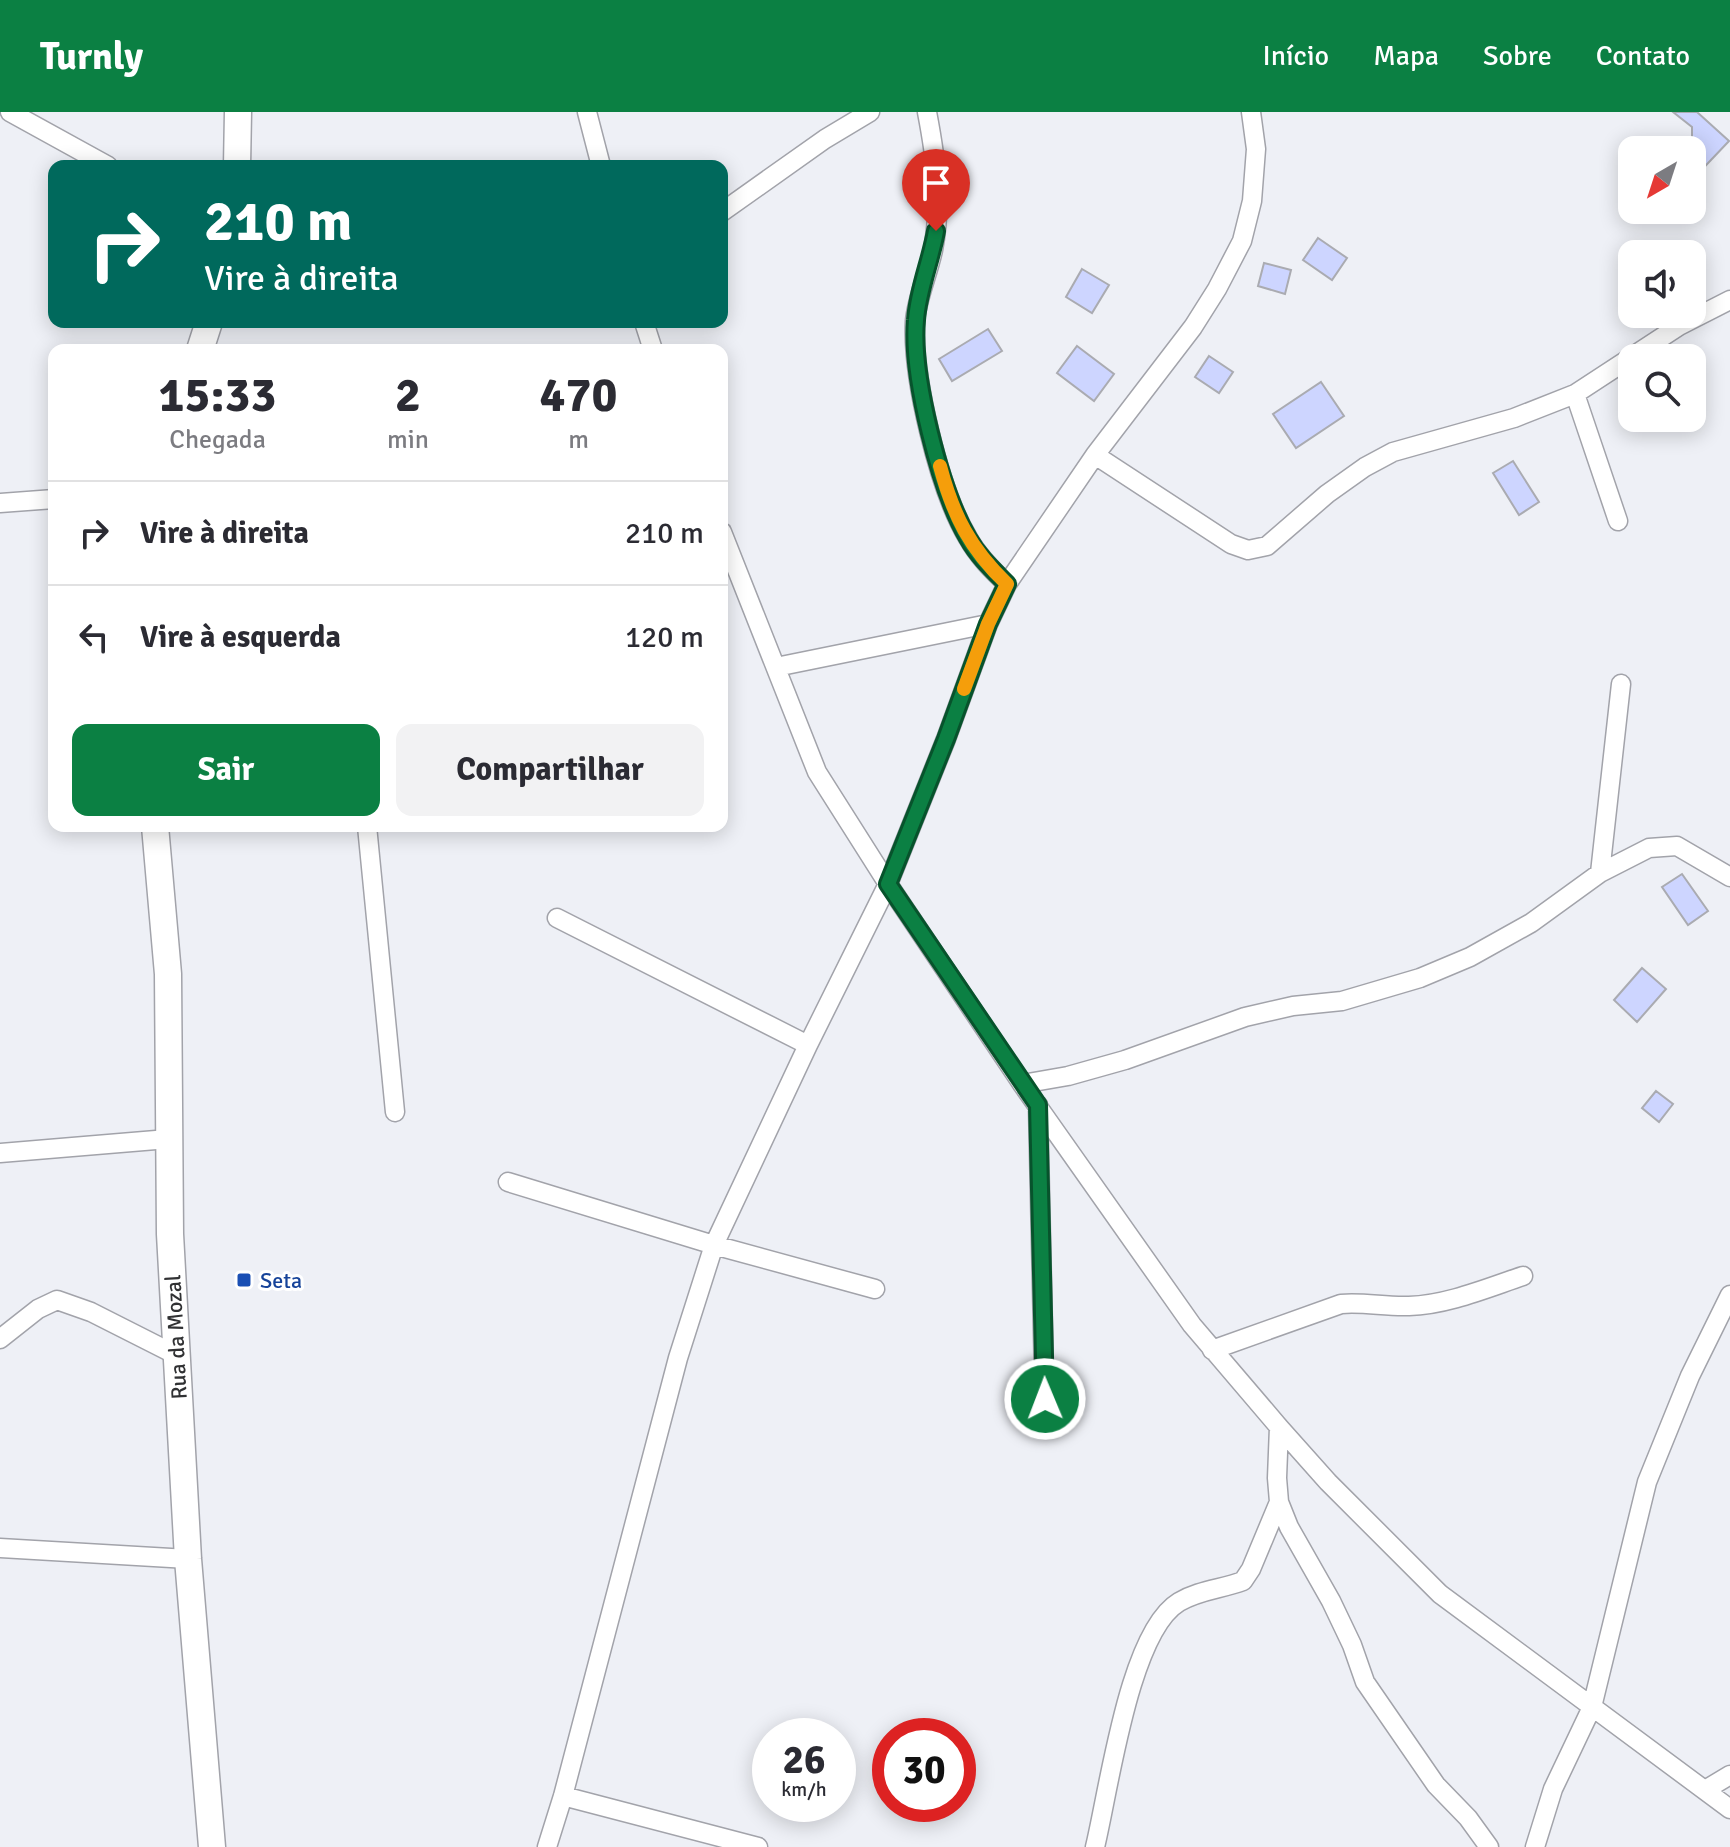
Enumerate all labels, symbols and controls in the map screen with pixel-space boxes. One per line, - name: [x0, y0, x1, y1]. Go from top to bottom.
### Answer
- text: Turnly: [40, 33, 143, 80]
- text: Início: [1262, 39, 1329, 73]
- text: Mapa: [1373, 39, 1439, 73]
- text: Sobre: [1483, 39, 1552, 73]
- text: Contato: [1596, 39, 1690, 73]
- north arrow: [1618, 136, 1706, 224]
- map controls: [1618, 136, 1706, 432]
- pin: [902, 149, 970, 231]
- icon: arrive: [914, 161, 958, 205]
- text: 210 m: [204, 187, 352, 256]
- icon: right: [72, 192, 176, 296]
- button: sound: [1618, 240, 1706, 328]
- text: Vire à direita: [204, 256, 399, 301]
- button: search: [1618, 344, 1706, 432]
- text: 15:33: [159, 366, 276, 425]
- text: 2: [395, 366, 421, 425]
- text: 470: [540, 366, 617, 425]
- text: Chegada: [169, 424, 266, 456]
- text: min: [387, 424, 429, 456]
- text: m: [568, 424, 589, 456]
- icon: right: [72, 511, 116, 555]
- text: Vire à direita: [140, 515, 309, 552]
- text: 210 m: [625, 515, 704, 552]
- icon: left: [72, 615, 116, 659]
- text: Vire à esquerda: [140, 619, 341, 656]
- text: 120 m: [625, 619, 704, 656]
- button: Sair: [72, 724, 380, 816]
- button: Compartilhar: [396, 724, 704, 816]
- place label: Seta: [260, 1267, 302, 1294]
- marker: Seta: [235, 1271, 253, 1289]
- street label: Rua da Mozal: [159, 1274, 193, 1400]
- position arrow: [1003, 1357, 1087, 1441]
- speed limit sign: 30: [872, 1718, 976, 1822]
- text: 26: [782, 1735, 826, 1785]
- text: km/h: [781, 1777, 827, 1802]

